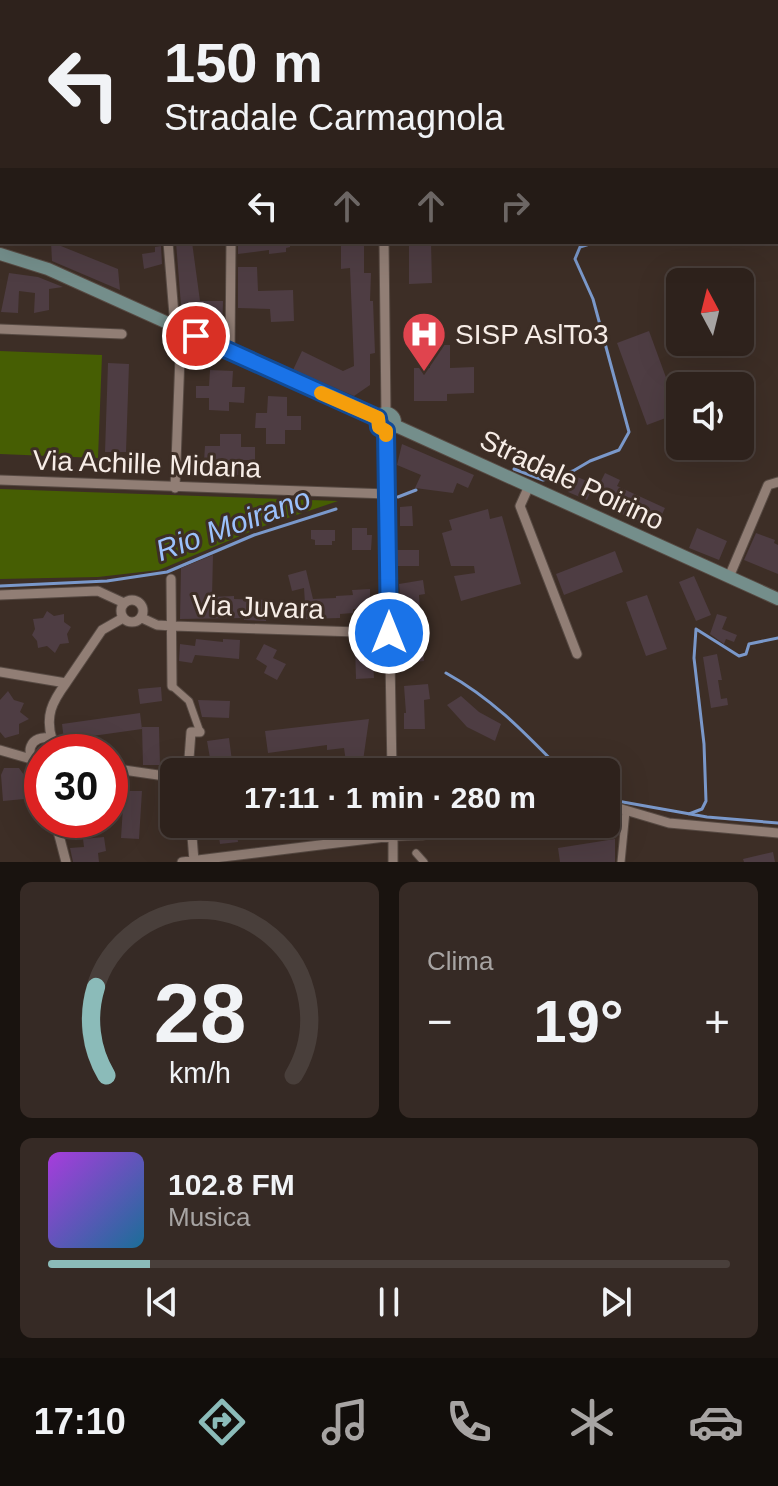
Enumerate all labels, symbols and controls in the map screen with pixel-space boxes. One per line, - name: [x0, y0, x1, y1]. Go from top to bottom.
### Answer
- text: 150 m: [164, 31, 323, 94]
- icon: left: [32, 32, 136, 136]
- text: Stradale Carmagnola: [164, 97, 504, 138]
- icon: left: [241, 184, 285, 228]
- icon: ahead: [325, 184, 369, 228]
- icon: ahead: [409, 184, 453, 228]
- icon: right: [493, 184, 537, 228]
- north arrow: [666, 268, 754, 356]
- map controls: [666, 268, 754, 460]
- pin: [162, 302, 230, 370]
- hospital icon: SISP AslTo3: [400, 310, 448, 373]
- icon: arrive: [174, 314, 218, 358]
- place label: SISP AslTo3: [455, 319, 609, 350]
- button: sound: [666, 372, 754, 460]
- street label: Stradale Poirino: [475, 424, 669, 536]
- street label: Via Achille Midana: [32, 445, 262, 483]
- water label: Rio Moirano: [151, 481, 315, 567]
- street label: Via Juvara: [192, 589, 325, 625]
- position arrow: [347, 591, 431, 675]
- speed limit sign: 30: [24, 734, 128, 838]
- text: 17:11 · 1 min · 280 m: [244, 781, 536, 814]
- text: Clima: [427, 946, 493, 976]
- text: 28: [153, 967, 246, 1060]
- text: 19°: [533, 988, 624, 1055]
- text: −: [427, 997, 453, 1046]
- text: +: [704, 997, 730, 1046]
- text: km/h: [169, 1057, 230, 1089]
- text: 102.8 FM: [168, 1168, 295, 1201]
- text: Musica: [168, 1202, 250, 1232]
- icon: previous: [140, 1280, 184, 1324]
- icon: pause: [367, 1280, 411, 1324]
- icon: next: [594, 1280, 638, 1324]
- icon: directions: [194, 1394, 250, 1450]
- icon: music: [317, 1394, 373, 1450]
- icon: phone: [441, 1394, 497, 1450]
- icon: climate: [564, 1394, 620, 1450]
- icon: car: [688, 1394, 744, 1450]
- text: 17:10: [34, 1401, 126, 1442]

